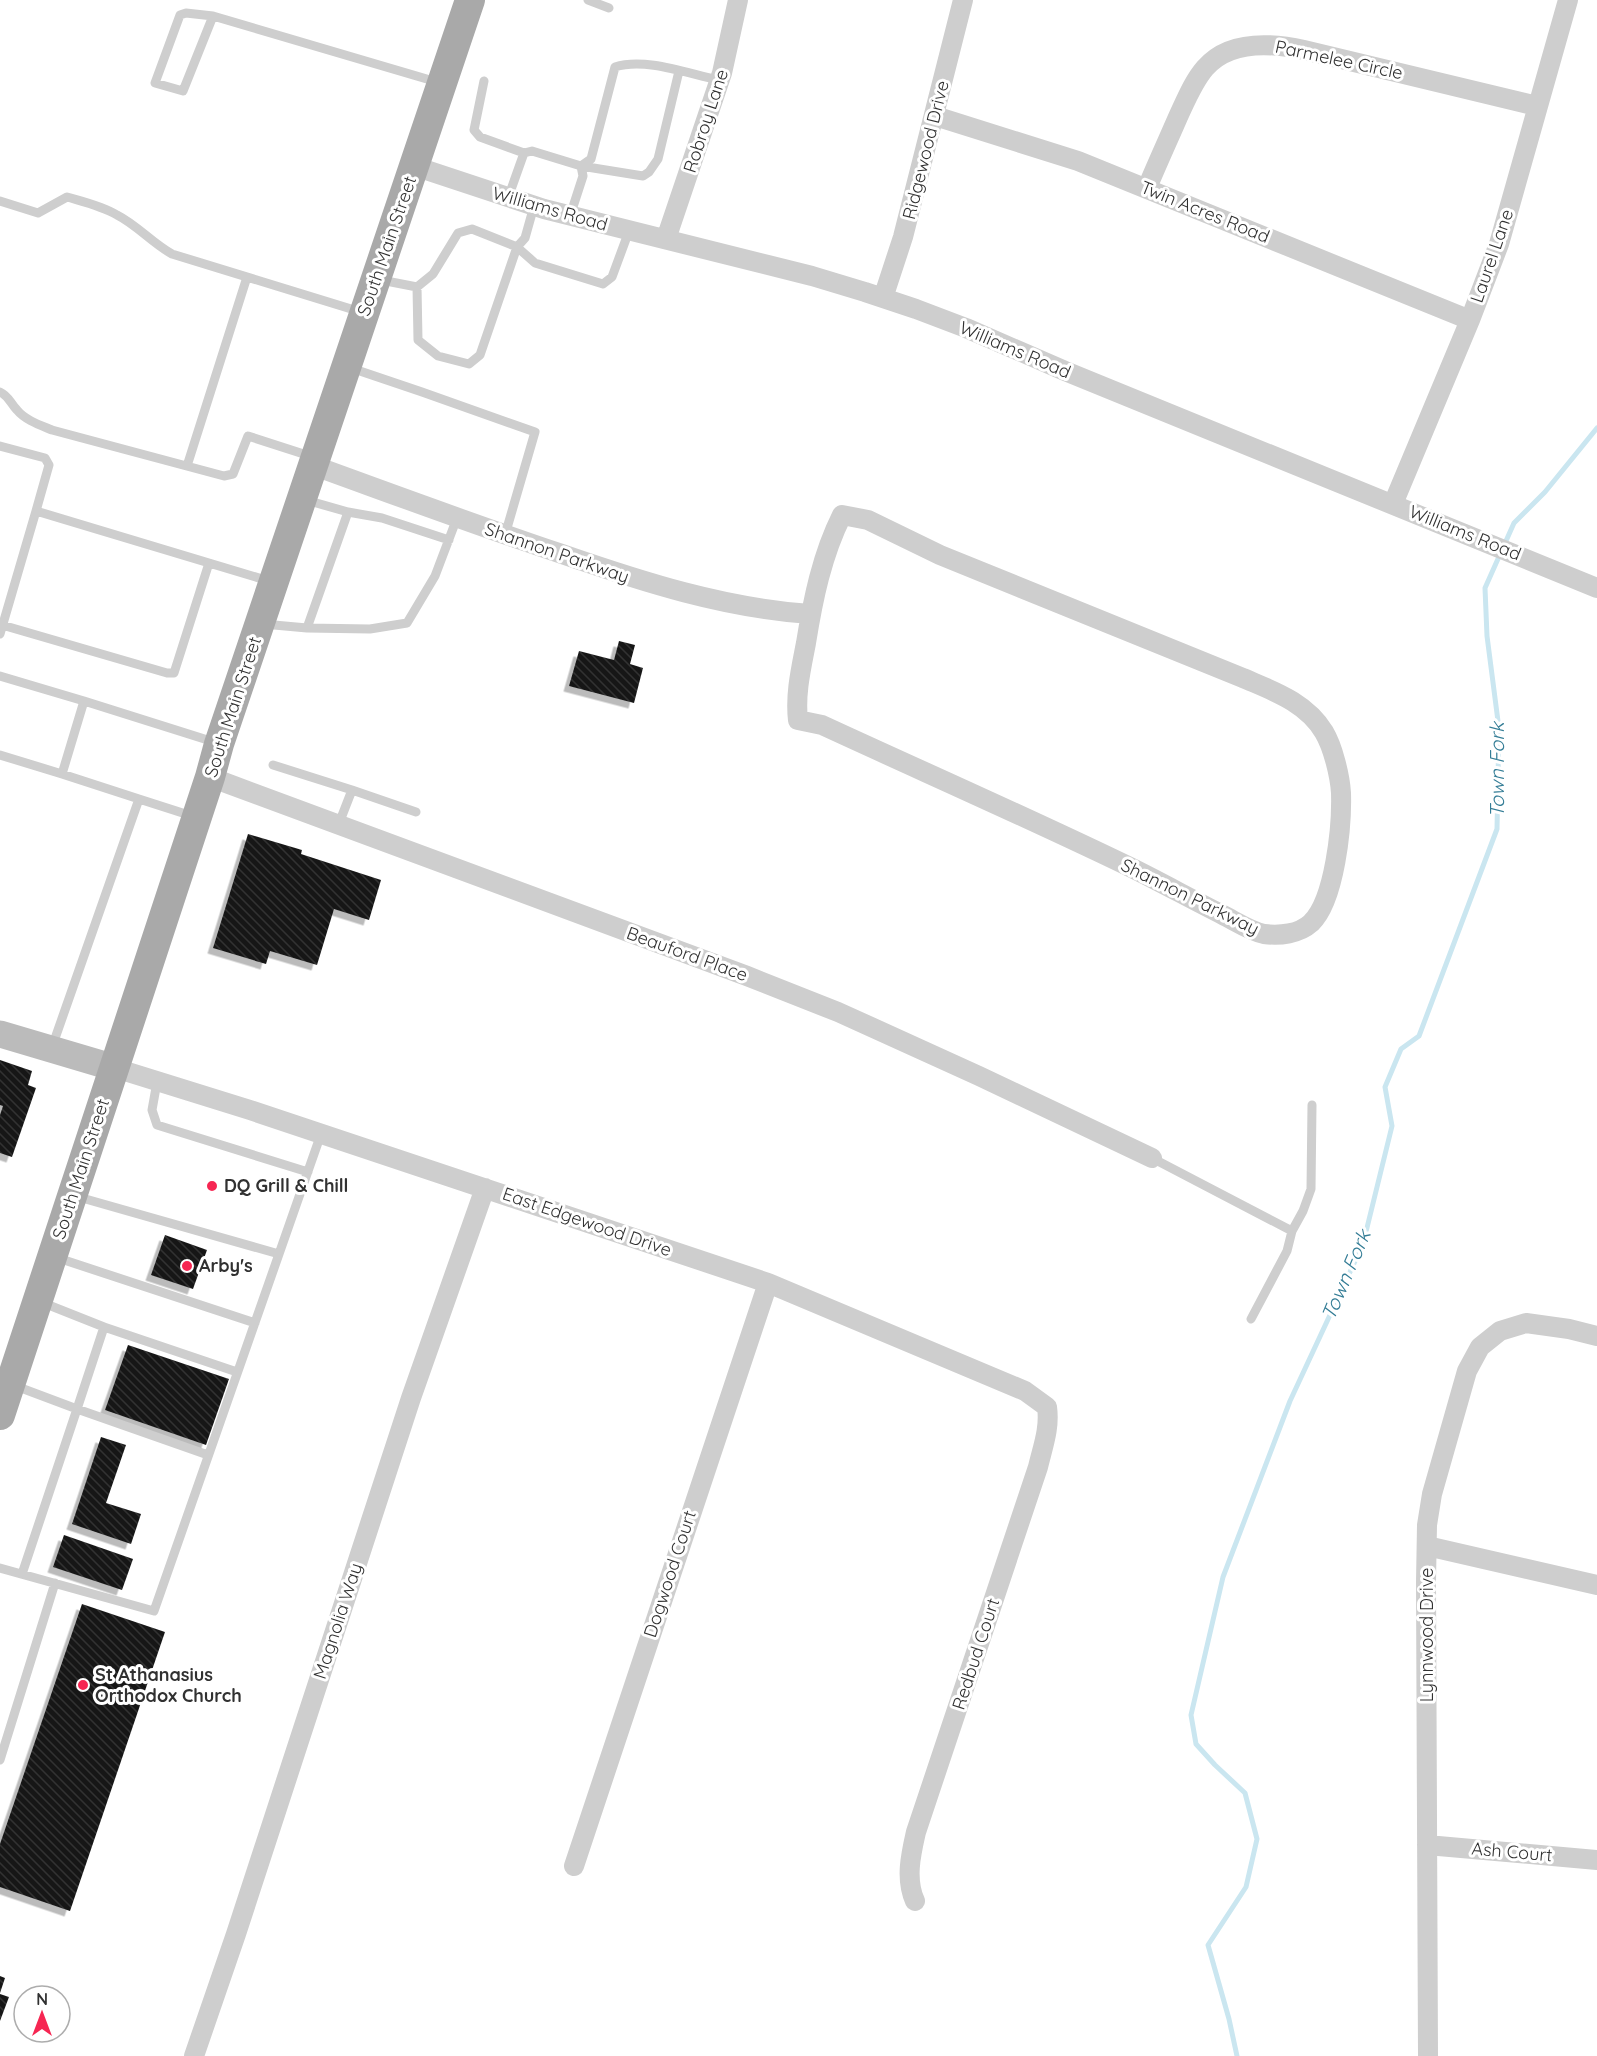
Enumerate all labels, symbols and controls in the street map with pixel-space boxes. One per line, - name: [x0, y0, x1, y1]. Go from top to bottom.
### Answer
- street label: Parmelee Circle: [1273, 35, 1405, 84]
- street label: Robroy Lane: [678, 66, 733, 175]
- street label: Ridgewood Drive: [897, 78, 954, 222]
- street label: South Main Street: [352, 173, 421, 319]
- street label: Twin Acres Road: [1137, 175, 1273, 248]
- street label: Williams Road: [490, 181, 610, 236]
- street label: Laurel Lane: [1465, 206, 1518, 306]
- street label: Williams Road: [956, 316, 1074, 383]
- street label: Williams Road: [1406, 500, 1525, 565]
- street label: Shannon Parkway: [482, 517, 632, 588]
- street label: South Main Street: [199, 634, 266, 780]
- water label: Town Fork: [1484, 720, 1509, 818]
- street label: Shannon Parkway: [1117, 853, 1263, 940]
- street label: Beauford Place: [623, 921, 751, 986]
- street label: South Main Street: [47, 1096, 114, 1242]
- place label: DQ Grill & Chill: [224, 1174, 348, 1197]
- marker: DQ Grill & Chill: [205, 1179, 219, 1193]
- street label: East Edgewood Drive: [500, 1182, 675, 1261]
- water label: Town Fork: [1315, 1224, 1377, 1324]
- place label: Arby's: [199, 1254, 253, 1277]
- marker: Arby's: [180, 1259, 194, 1273]
- street label: Dogwood Court: [638, 1507, 701, 1640]
- street label: Magnolia Way: [308, 1560, 367, 1682]
- street label: Lynnwood Drive: [1415, 1568, 1438, 1702]
- street label: Redbud Court: [947, 1595, 1004, 1713]
- place label: St Athanasius Orthodox Church: [95, 1663, 242, 1707]
- marker: St Athanasius Orthodox Church: [76, 1678, 90, 1692]
- street label: Ash Court: [1471, 1837, 1553, 1866]
- north arrow: [12, 1984, 72, 2044]
- text: N: [36, 1989, 48, 2009]

